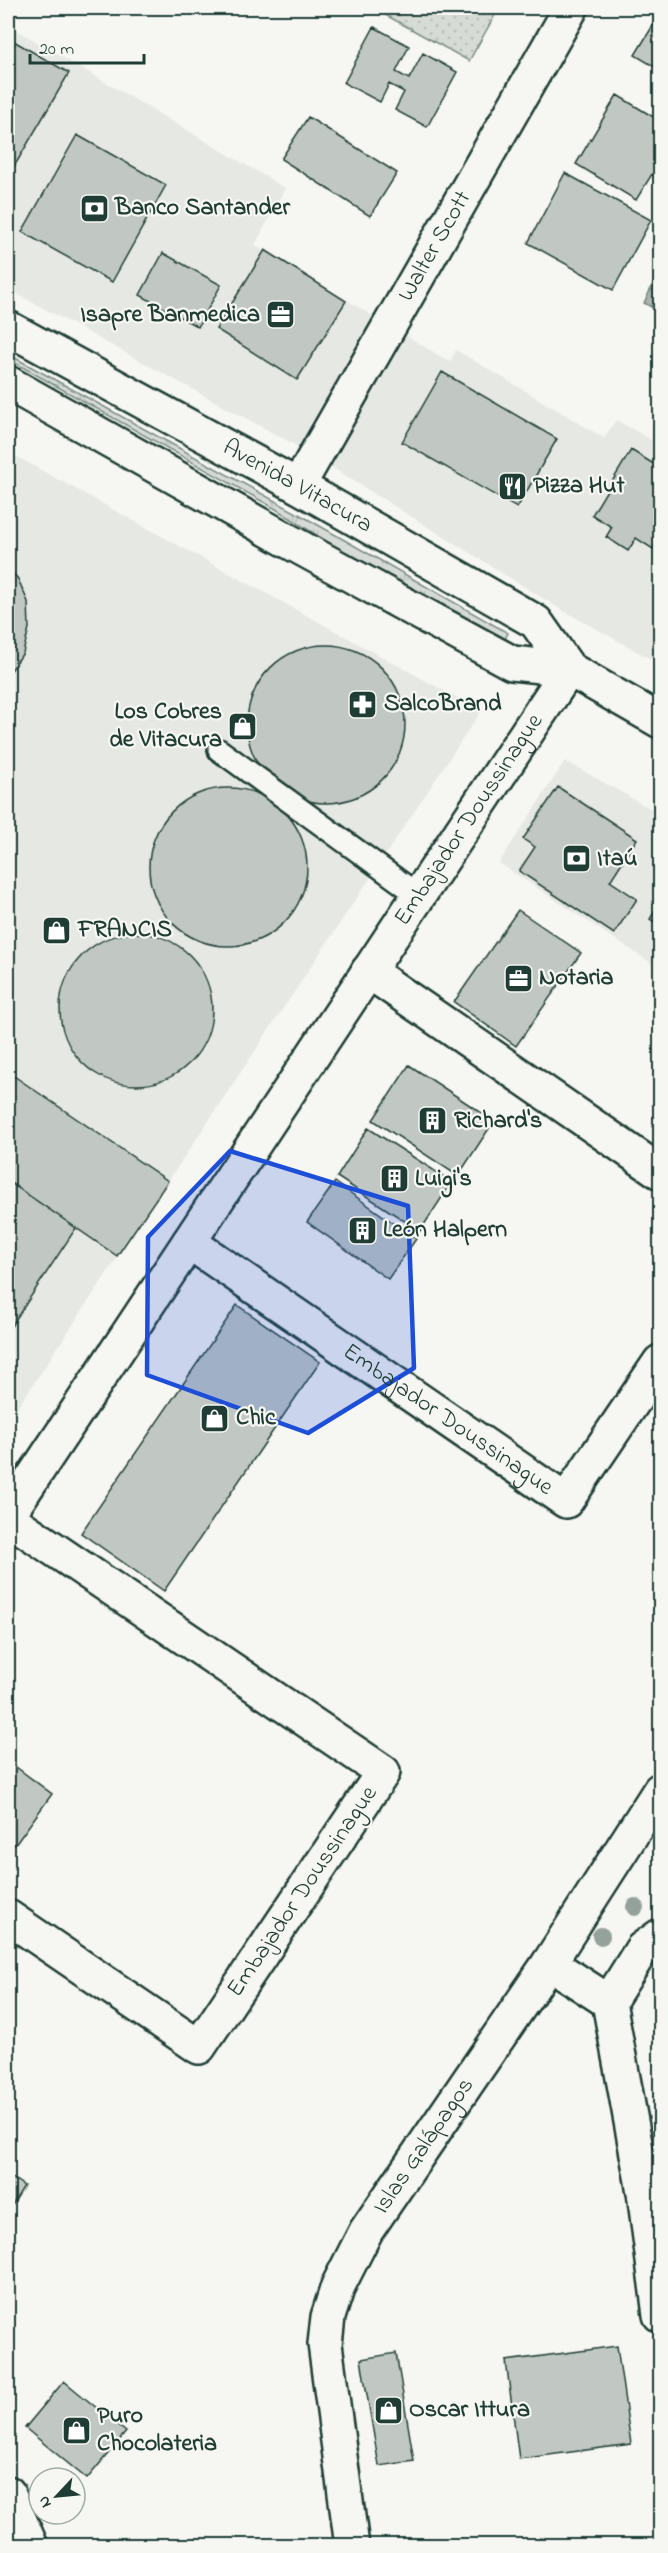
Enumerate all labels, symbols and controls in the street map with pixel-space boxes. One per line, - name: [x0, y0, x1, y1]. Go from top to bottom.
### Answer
- scale bar: [30, 27, 144, 65]
- text: 20 m: [39, 37, 74, 63]
- street label: Walter Scott: [389, 184, 480, 308]
- place label: Banco Santander: [114, 191, 290, 226]
- bank icon: Banco Santander: [78, 192, 110, 224]
- place label: Isapre Banmedica: [80, 298, 260, 333]
- office icon: Isapre Banmedica: [265, 299, 297, 331]
- street label: Avenida Vitacura: [216, 431, 379, 542]
- place label: Pizza Hut: [533, 469, 625, 504]
- restaurant icon: Pizza Hut: [496, 470, 528, 502]
- place label: SalcoBrand: [384, 687, 502, 722]
- pharmacy icon: SalcoBrand: [347, 688, 379, 720]
- place label: Los Cobres de Vitacura: [109, 695, 222, 758]
- street label: Embajador Doussinague: [386, 706, 552, 933]
- shop icon: Los Cobres de Vitacura: [227, 710, 259, 742]
- place label: Itaú: [597, 842, 638, 877]
- bank icon: Itaú: [560, 843, 592, 875]
- place label: FRANCIS: [77, 913, 172, 948]
- shop icon: FRANCIS: [41, 914, 73, 946]
- place label: Notaria: [539, 961, 613, 996]
- office icon: Notaria: [502, 962, 534, 994]
- place label: Richard's: [454, 1104, 542, 1139]
- building icon: Richard's: [417, 1105, 449, 1137]
- place label: Luigi's: [415, 1162, 472, 1198]
- building icon: Luigi's: [378, 1163, 410, 1195]
- place label: León Halpern: [383, 1213, 507, 1248]
- building icon: León Halpern: [346, 1214, 378, 1246]
- street label: Embajador Doussinague: [335, 1335, 560, 1505]
- place label: Chic: [236, 1401, 277, 1436]
- shop icon: Chic: [199, 1402, 231, 1434]
- street label: Embajador Doussinague: [219, 1779, 387, 2005]
- street label: Islas Galápagos: [365, 2071, 483, 2222]
- place label: Oscar Ittura: [409, 2393, 530, 2428]
- shop icon: Oscar Ittura: [372, 2394, 404, 2426]
- place label: Puro Chocolateria: [97, 2399, 217, 2462]
- shop icon: Puro Chocolateria: [60, 2414, 92, 2446]
- north arrow: [27, 2466, 87, 2526]
- text: N: [32, 2491, 58, 2512]

